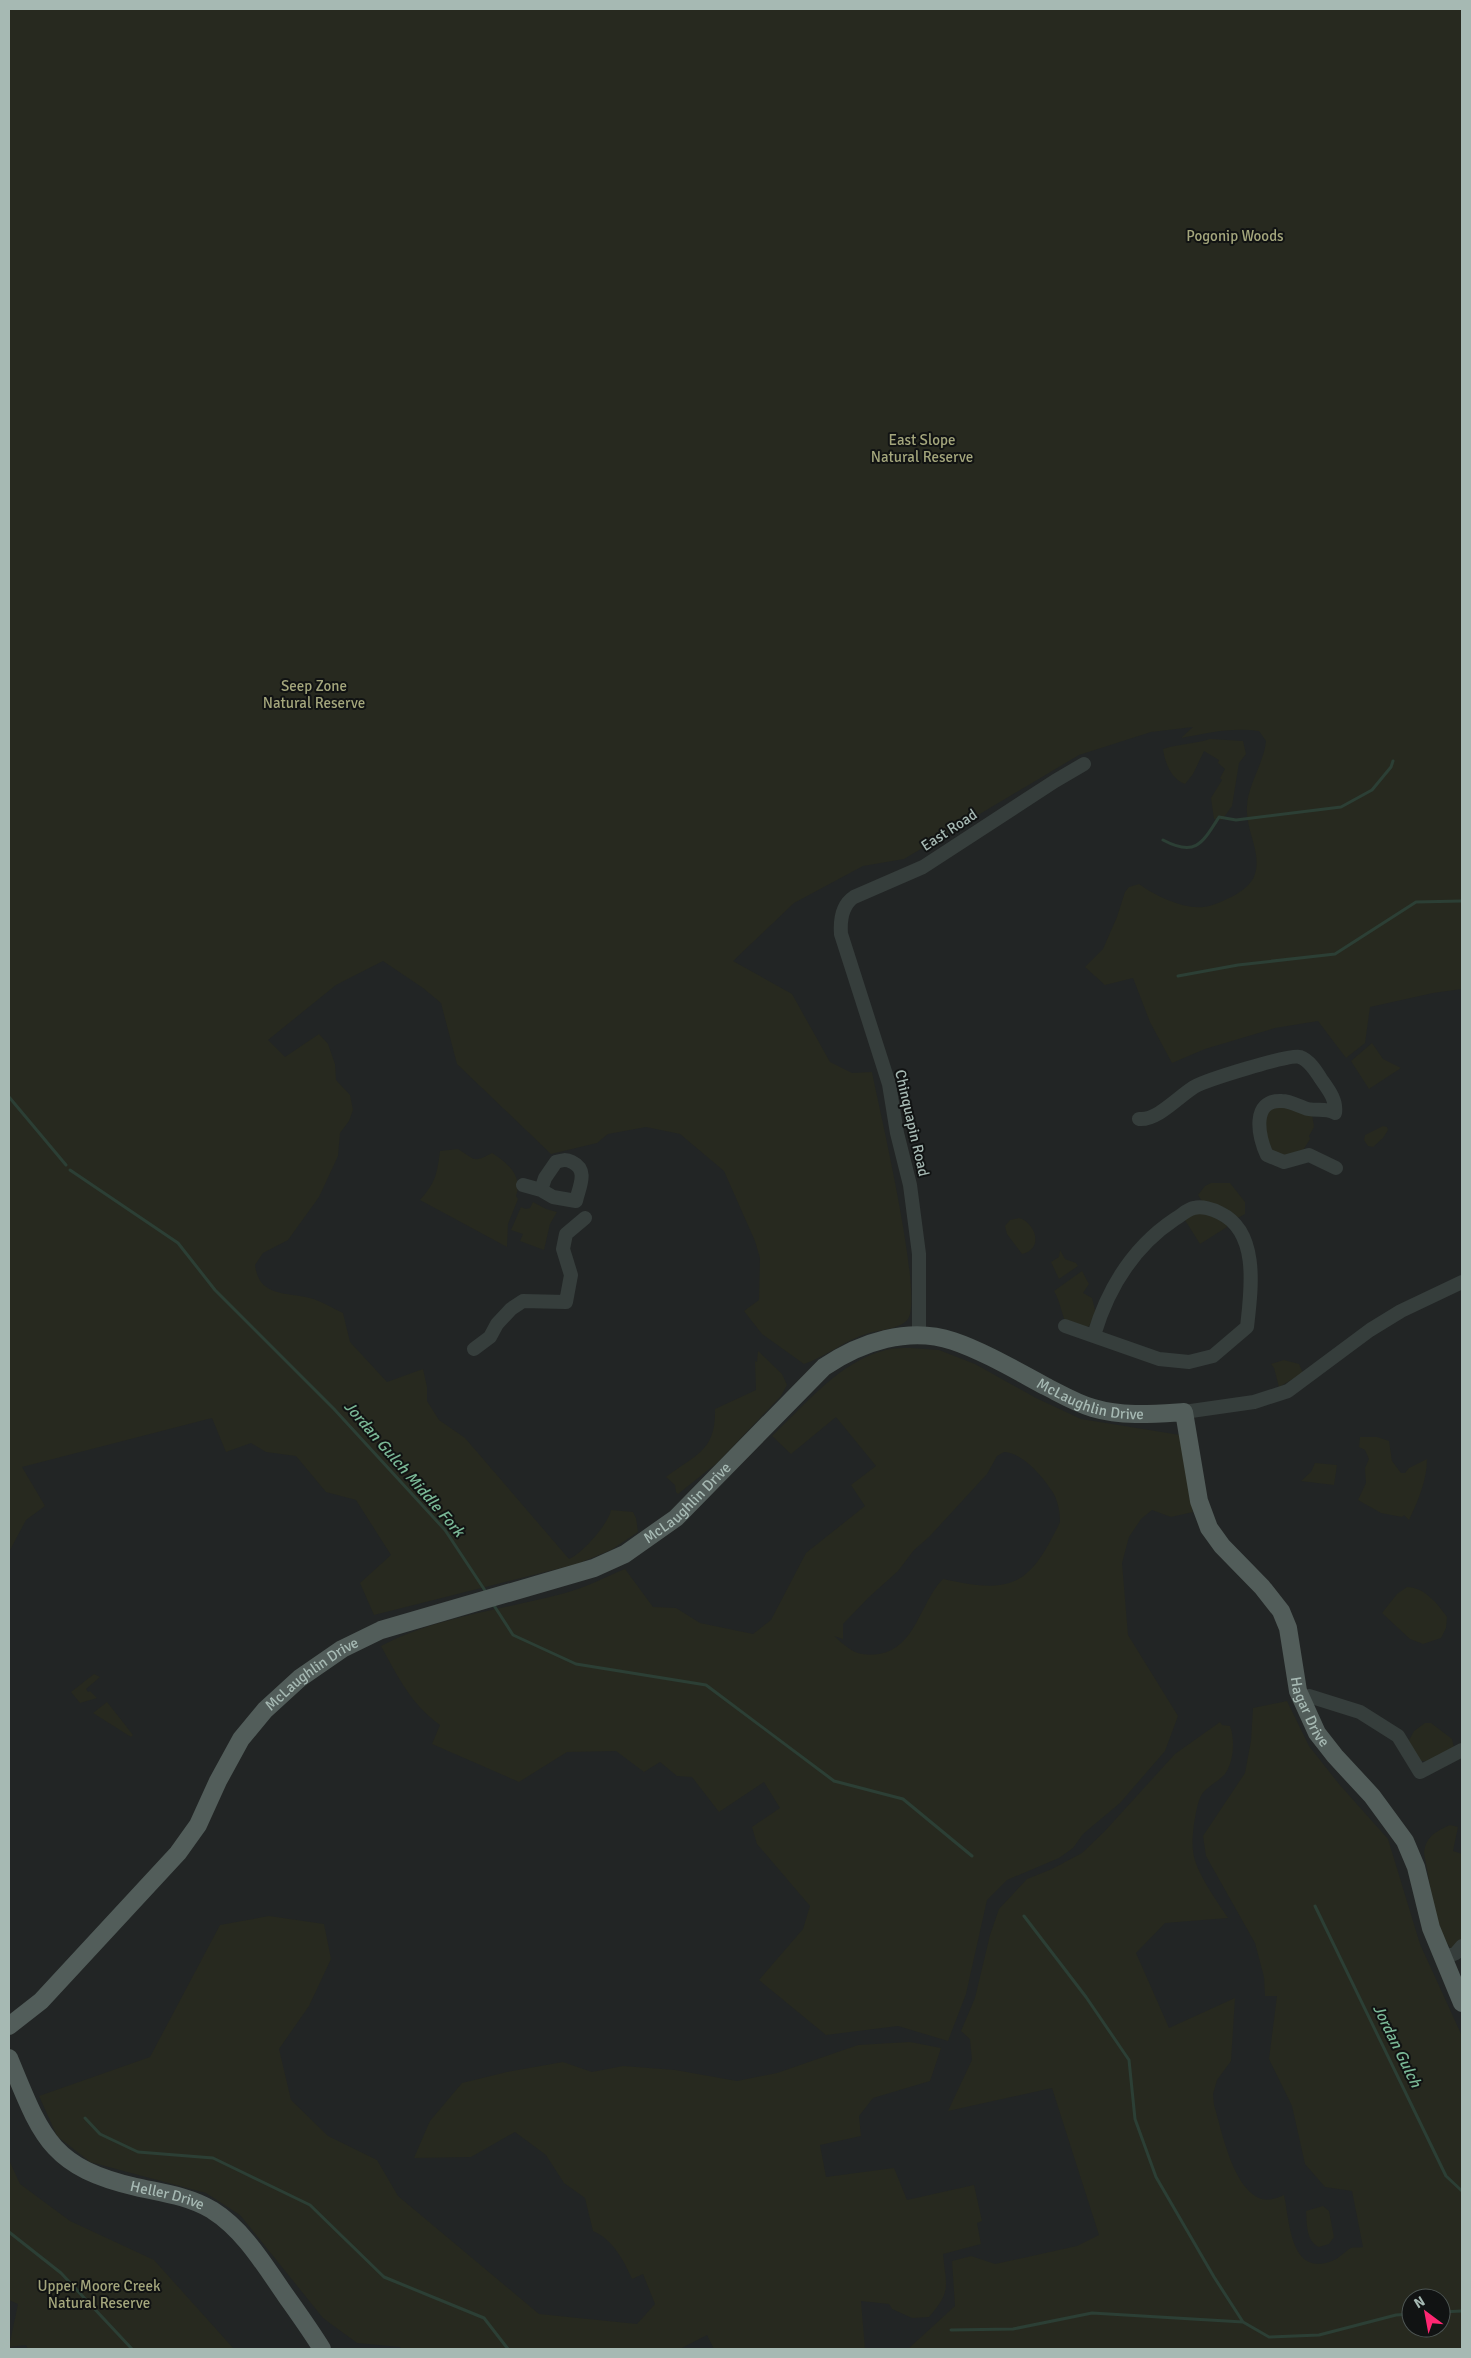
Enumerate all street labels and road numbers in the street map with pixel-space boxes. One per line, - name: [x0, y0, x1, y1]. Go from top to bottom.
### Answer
- street label: East Road: [918, 805, 980, 855]
- street label: Chinquapin Road: [891, 1068, 933, 1178]
- street label: McLaughlin Drive: [1034, 1374, 1144, 1423]
- street label: McLaughlin Drive: [640, 1459, 735, 1547]
- street label: McLaughlin Drive: [261, 1633, 361, 1714]
- street label: Hagar Drive: [1287, 1675, 1333, 1750]
- street label: Heller Drive: [128, 2177, 207, 2214]

